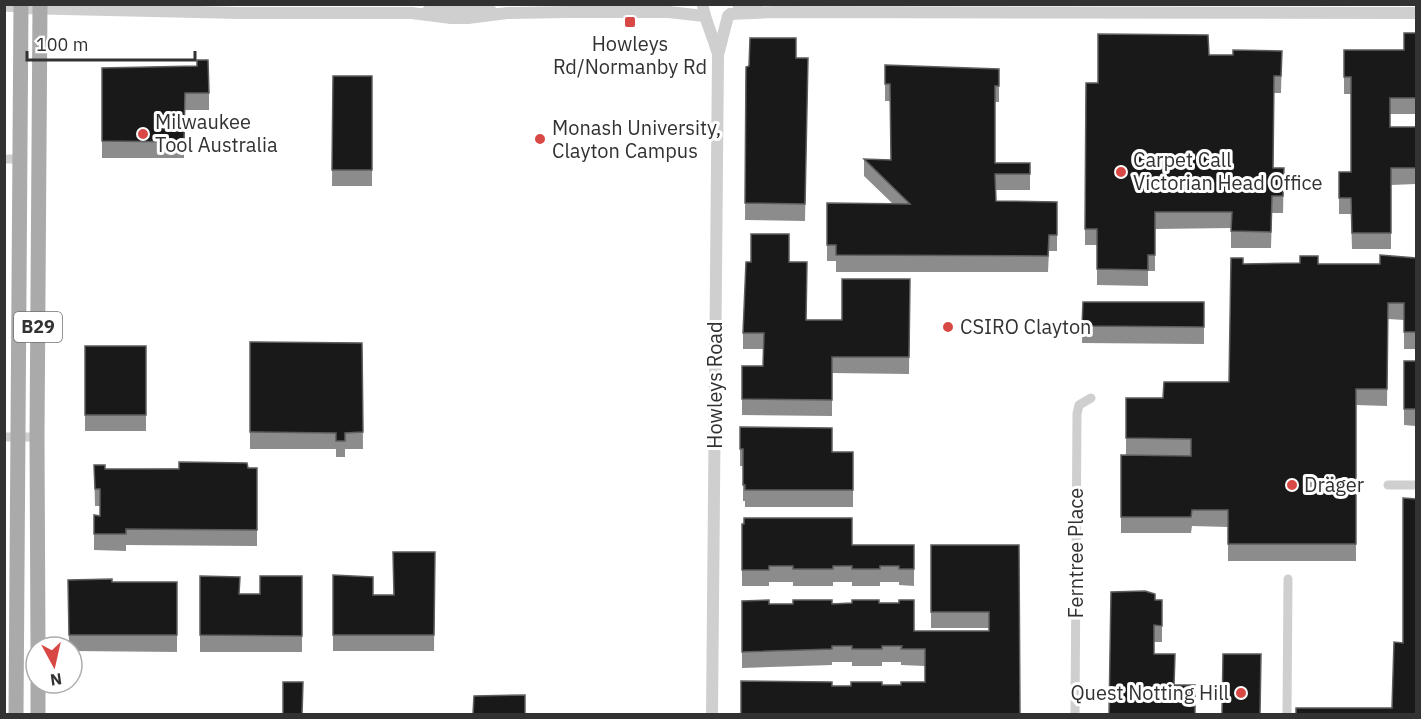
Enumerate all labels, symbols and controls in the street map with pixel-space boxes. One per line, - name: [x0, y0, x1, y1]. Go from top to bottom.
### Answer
- marker: Howleys Rd/Normanby Rd: [623, 15, 637, 29]
- scale bar: [27, 24, 195, 62]
- place label: Howleys Rd/Normanby Rd: [553, 30, 707, 80]
- text: 100 m: [36, 33, 88, 56]
- place label: Milwaukee Tool Australia: [155, 108, 278, 158]
- place label: Monash University, Clayton Campus: [552, 114, 721, 164]
- marker: Milwaukee Tool Australia: [136, 127, 150, 141]
- marker: Monash University, Clayton Campus: [533, 132, 547, 146]
- place label: Carpet Call Victorian Head Office: [1133, 146, 1323, 196]
- marker: Carpet Call Victorian Head Office: [1114, 165, 1128, 179]
- road number: B29: [14, 312, 62, 342]
- place label: CSIRO Clayton: [960, 313, 1091, 340]
- marker: CSIRO Clayton: [941, 320, 955, 334]
- street label: Howleys Road: [701, 321, 728, 449]
- place label: Dräger: [1304, 471, 1364, 498]
- marker: Dräger: [1285, 478, 1299, 492]
- street label: Ferntree Place: [1062, 488, 1089, 618]
- north arrow: [24, 635, 84, 695]
- text: N: [49, 669, 63, 691]
- place label: Quest Notting Hill: [1070, 679, 1229, 706]
- marker: Quest Notting Hill: [1234, 686, 1248, 700]

